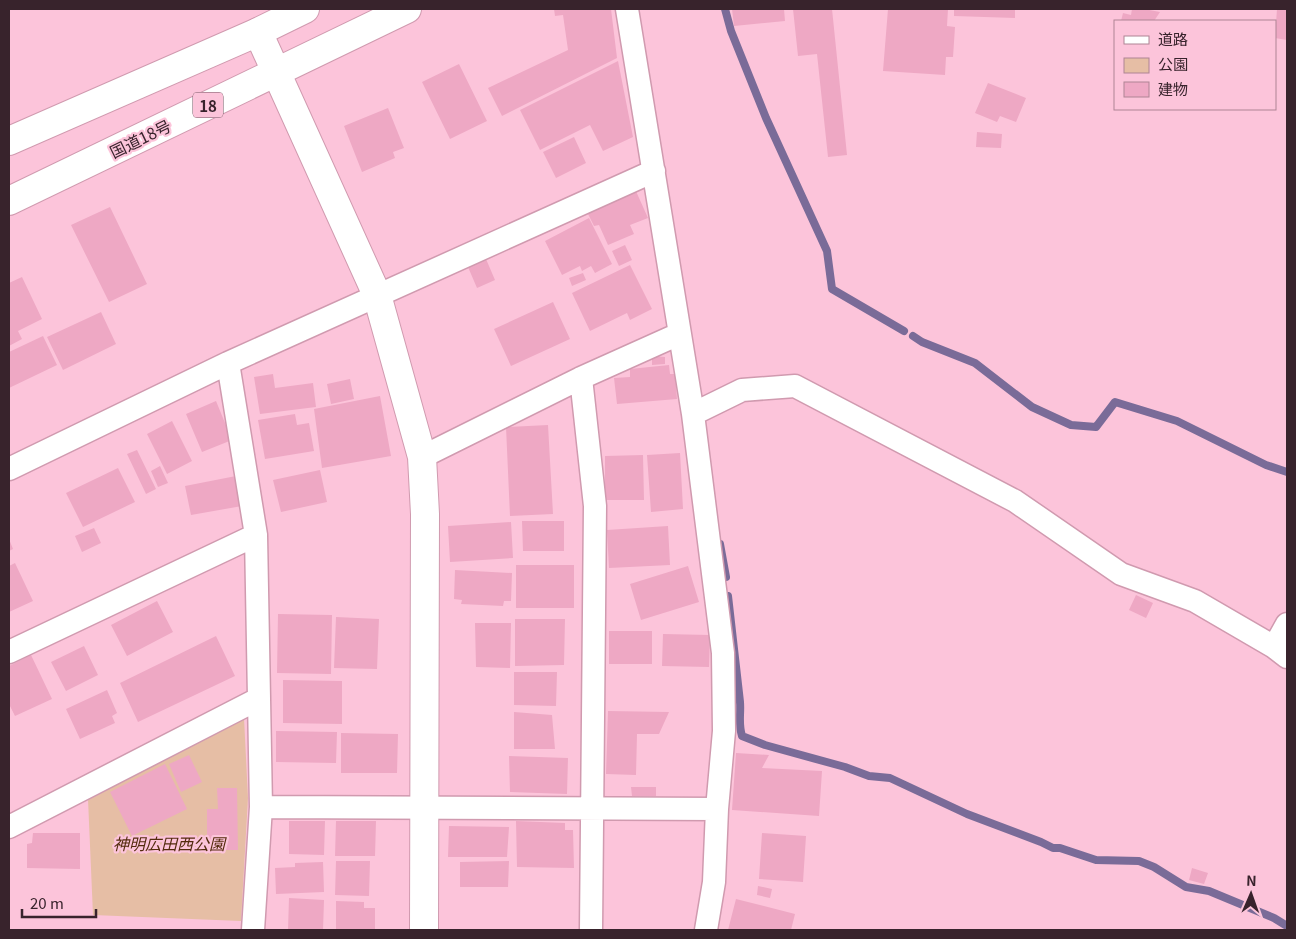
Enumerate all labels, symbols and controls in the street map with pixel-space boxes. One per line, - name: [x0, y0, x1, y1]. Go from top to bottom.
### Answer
- legend: [1114, 20, 1276, 110]
- text: 道路: [1158, 28, 1188, 49]
- text: 公園: [1158, 53, 1188, 74]
- text: 建物: [1158, 78, 1188, 99]
- road number: 18: [193, 92, 223, 118]
- street label: 国道18号: [105, 113, 175, 163]
- park label: 神明広田西公園: [113, 831, 227, 855]
- north arrow: [1226, 869, 1276, 919]
- text: N: [1246, 870, 1257, 890]
- scale bar: [22, 886, 96, 918]
- text: 20 m: [30, 892, 64, 913]

